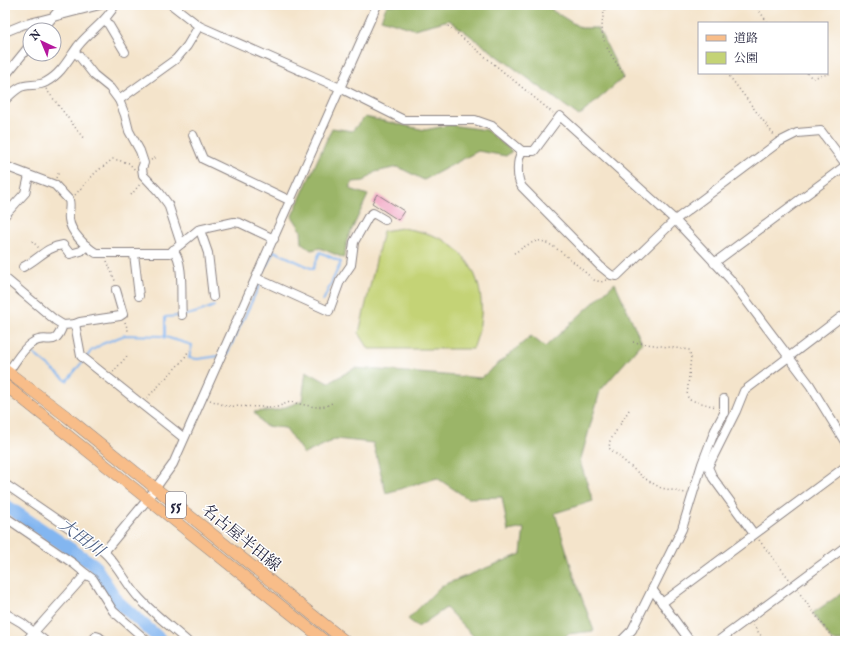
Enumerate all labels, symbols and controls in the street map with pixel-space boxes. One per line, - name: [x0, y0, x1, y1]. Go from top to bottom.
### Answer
- north arrow: [22, 22, 62, 62]
- legend: [698, 22, 828, 74]
- text: N: [27, 27, 44, 45]
- text: 道路: [734, 31, 758, 46]
- text: 公園: [734, 51, 758, 66]
- road number: 55: [166, 492, 186, 518]
- street label: 名古屋半田線: [197, 501, 284, 577]
- water label: 大田川: [54, 514, 109, 563]

